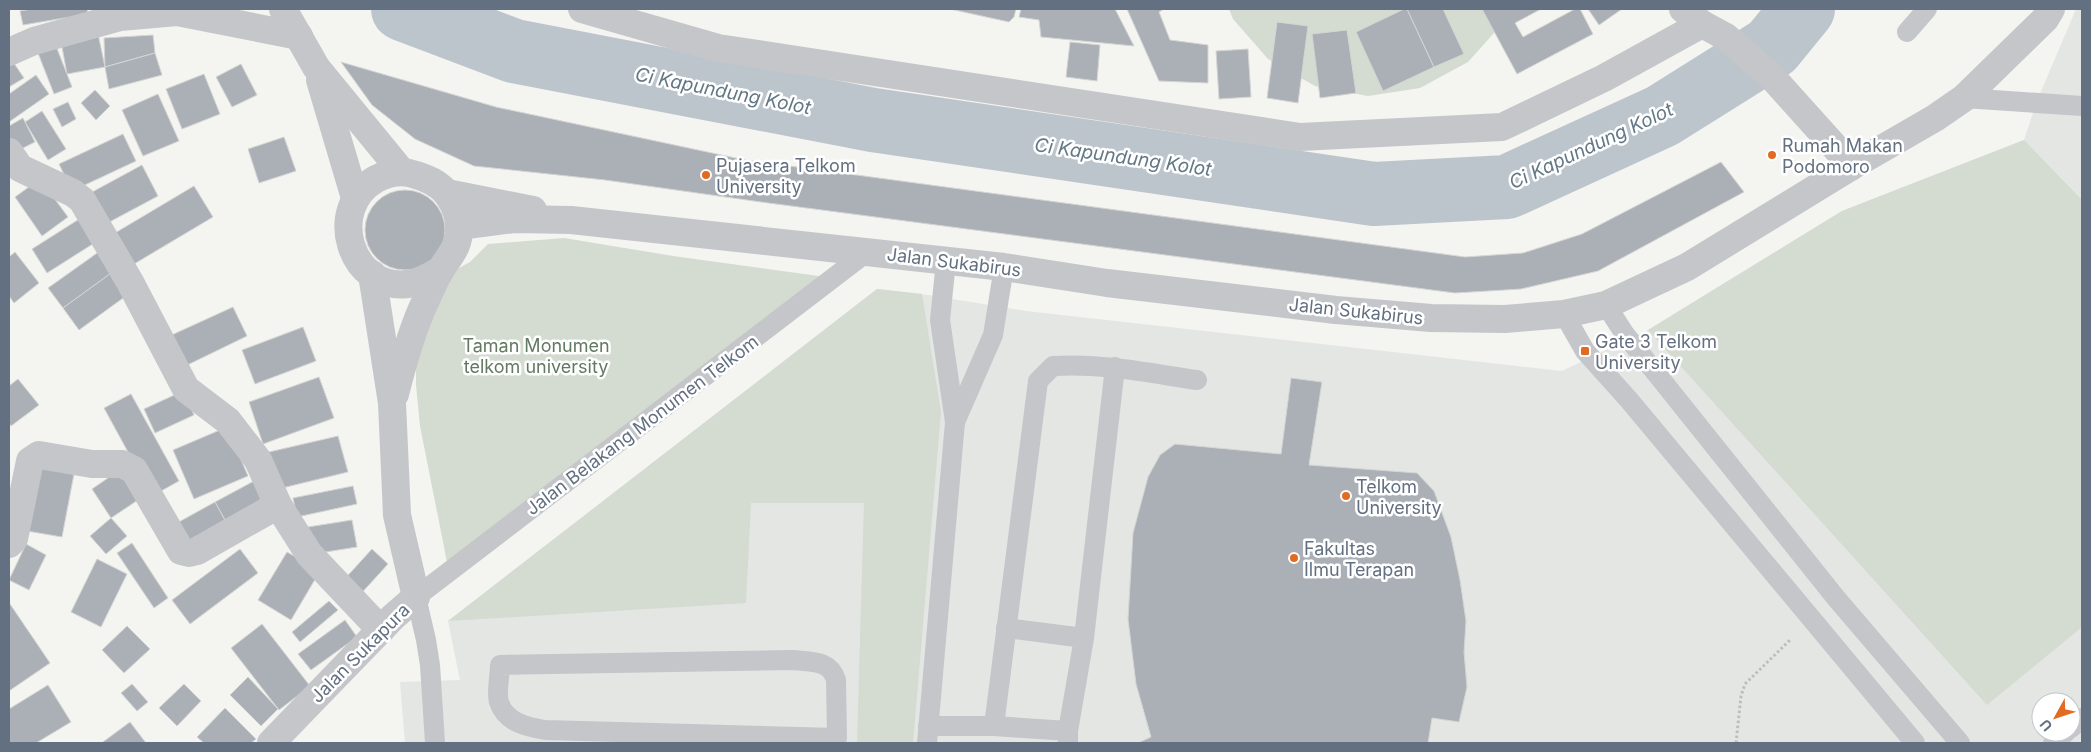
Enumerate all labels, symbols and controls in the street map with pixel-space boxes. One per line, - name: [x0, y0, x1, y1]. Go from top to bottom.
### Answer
- water label: Ci Kapundung Kolot: [633, 63, 813, 119]
- water label: Ci Kapundung Kolot: [1505, 98, 1677, 194]
- water label: Ci Kapundung Kolot: [1033, 133, 1214, 181]
- place label: Rumah Makan Podomoro: [1782, 135, 1903, 177]
- marker: Rumah Makan Podomoro: [1766, 149, 1778, 161]
- place label: Pujasera Telkom University: [716, 155, 856, 197]
- marker: Pujasera Telkom University: [700, 169, 712, 181]
- street label: Jalan Sukabirus: [886, 243, 1022, 281]
- street label: Jalan Sukabirus: [1288, 294, 1424, 328]
- street label: Jalan Belakang Monumen Telkom: [522, 331, 762, 519]
- place label: Gate 3 Telkom University: [1595, 331, 1717, 373]
- park label: Taman Monumen telkom university: [462, 335, 610, 377]
- marker: Gate 3 Telkom University: [1579, 345, 1591, 357]
- place label: Telkom University: [1356, 476, 1442, 518]
- marker: Telkom University: [1340, 490, 1352, 502]
- place label: Fakultas Ilmu Terapan: [1304, 538, 1414, 580]
- marker: Fakultas Ilmu Terapan: [1288, 552, 1300, 564]
- street label: Jalan Sukapura: [306, 599, 414, 707]
- north arrow: [2031, 692, 2081, 742]
- text: U: [2036, 716, 2055, 735]

